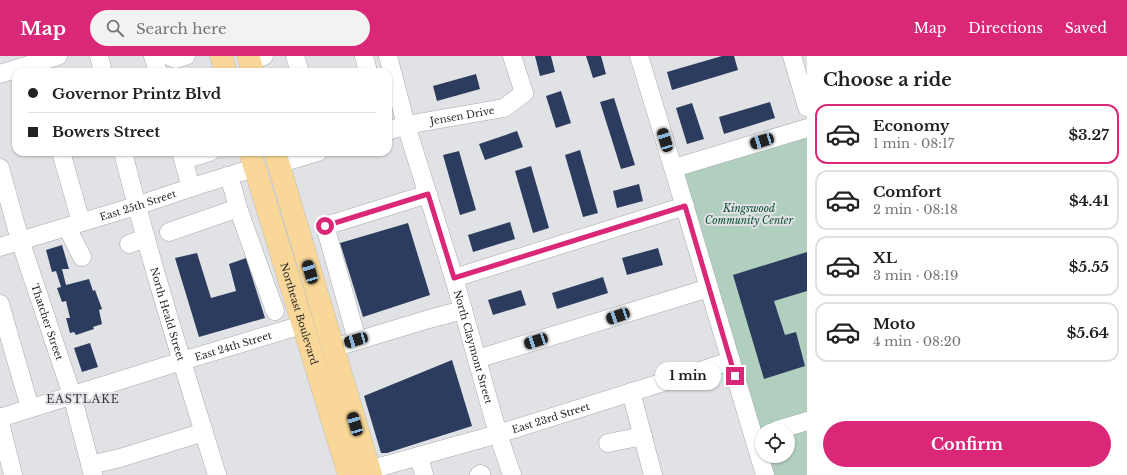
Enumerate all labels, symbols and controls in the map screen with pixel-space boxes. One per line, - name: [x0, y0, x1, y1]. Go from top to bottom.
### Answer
- search box: [90, 10, 370, 46]
- text: Map: [20, 17, 66, 40]
- icon: search: [104, 17, 126, 39]
- text: Search here: [136, 19, 227, 38]
- text: Map: [914, 19, 946, 37]
- text: Directions: [968, 19, 1043, 37]
- text: Saved: [1065, 19, 1107, 37]
- text: Choose a ride: [823, 69, 952, 91]
- text: Governor Printz Blvd: [52, 84, 221, 103]
- street label: Jensen Drive: [427, 104, 496, 128]
- icon: car: [825, 116, 861, 152]
- text: Economy: [873, 116, 950, 135]
- text: Bowers Street: [52, 122, 160, 141]
- text: $3.27: [1068, 125, 1109, 144]
- car: [656, 127, 674, 153]
- car: [749, 132, 775, 150]
- text: 1 min · 08:17: [873, 135, 954, 152]
- icon: car: [825, 182, 861, 218]
- text: Comfort: [873, 182, 941, 201]
- street label: East 25th Street: [98, 187, 178, 224]
- text: $4.41: [1069, 191, 1109, 210]
- text: 2 min · 08:18: [873, 201, 958, 218]
- park label: Kingswood Community Center: [705, 202, 793, 227]
- route start: [316, 217, 334, 235]
- icon: car: [825, 248, 861, 284]
- text: XL: [873, 248, 897, 267]
- text: $5.55: [1069, 257, 1109, 276]
- car: [301, 259, 319, 285]
- street label: Northeast Boulevard: [277, 261, 321, 367]
- street label: North Heald Street: [147, 266, 187, 363]
- text: 3 min · 08:19: [873, 267, 958, 284]
- street label: Thatcher Street: [28, 282, 66, 362]
- street label: North Claymont Street: [451, 288, 495, 405]
- car: [605, 306, 631, 326]
- icon: car: [825, 314, 861, 350]
- text: Moto: [873, 314, 915, 333]
- text: $5.64: [1067, 323, 1109, 342]
- street label: East 24th Street: [193, 328, 273, 364]
- car: [343, 331, 369, 349]
- car: [523, 332, 549, 350]
- text: 4 min · 08:20: [873, 333, 961, 350]
- callout: 1 min: [655, 362, 721, 390]
- text: 1 min: [669, 367, 707, 384]
- route end: [726, 367, 744, 385]
- district label: EASTLAKE: [46, 392, 120, 406]
- street label: East 23rd Street: [510, 400, 591, 436]
- car: [346, 411, 364, 437]
- button: Confirm: [823, 421, 1111, 467]
- map controls: [755, 423, 795, 463]
- button: locate: [755, 423, 795, 463]

